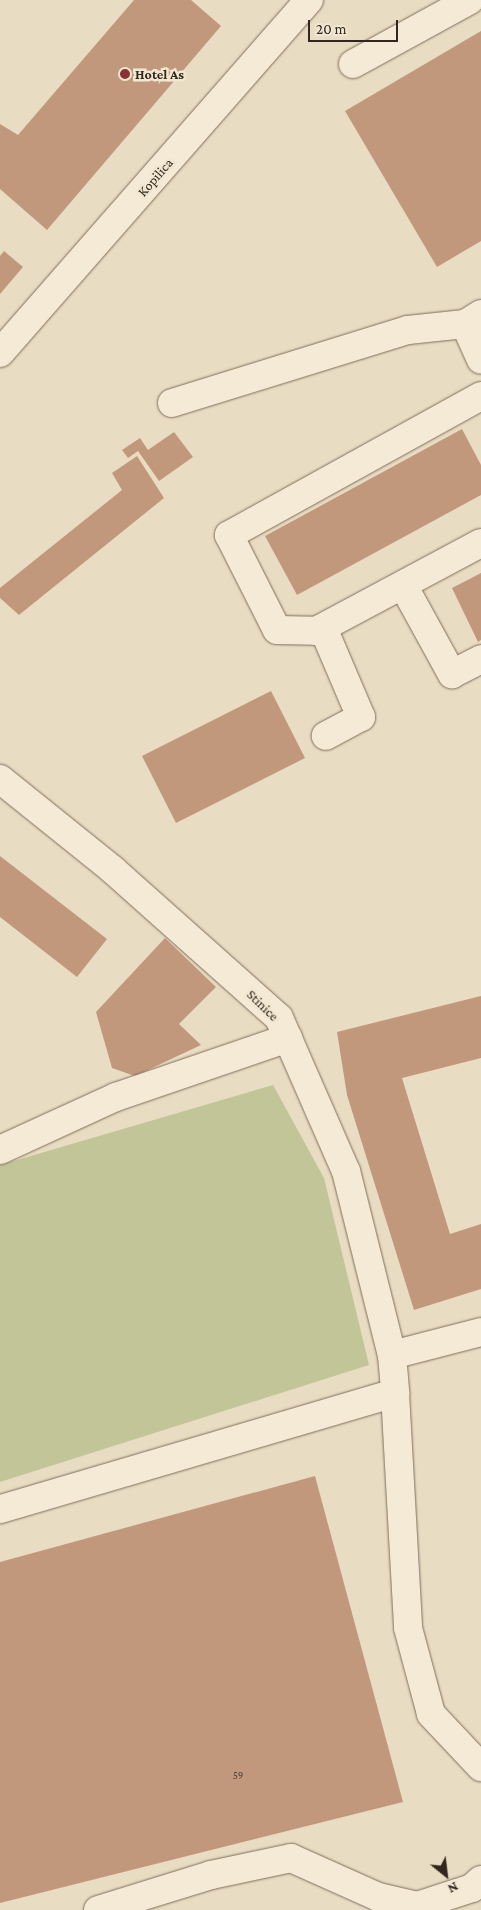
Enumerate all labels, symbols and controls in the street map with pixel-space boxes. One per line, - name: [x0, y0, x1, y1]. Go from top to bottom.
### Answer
- scale bar: [311, 10, 401, 42]
- text: 20 m: [316, 21, 347, 37]
- place label: Hotel As: [135, 66, 184, 82]
- marker: Hotel As: [119, 68, 131, 80]
- street label: Kopilica: [134, 154, 176, 200]
- street label: Stinice: [244, 986, 282, 1024]
- house number: 59: [233, 1768, 243, 1782]
- north arrow: [421, 1850, 471, 1900]
- text: N: [445, 1879, 461, 1897]

